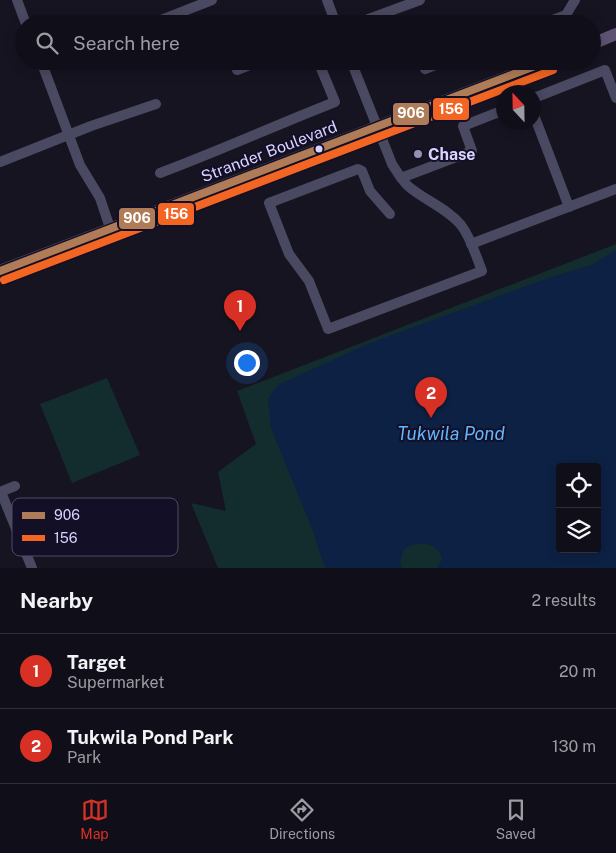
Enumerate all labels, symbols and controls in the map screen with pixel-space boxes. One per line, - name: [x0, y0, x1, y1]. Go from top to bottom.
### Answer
- search box: [15, 15, 601, 70]
- icon: search: [33, 29, 61, 57]
- text: Search here: [73, 32, 180, 54]
- north arrow: [496, 85, 541, 130]
- line badge: 156: [432, 97, 470, 121]
- text: 156: [439, 101, 463, 117]
- line badge: 906: [392, 102, 430, 126]
- text: 906: [397, 105, 425, 121]
- street label: Strander Boulevard: [198, 117, 340, 186]
- unlabelled marker: [314, 144, 324, 154]
- place label: Chase: [428, 145, 476, 164]
- marker: Chase: [412, 148, 424, 160]
- line badge: 156: [157, 202, 195, 226]
- text: 156: [164, 206, 188, 222]
- line badge: 906: [118, 207, 156, 230]
- text: 906: [123, 210, 151, 226]
- pin: 1: [224, 290, 256, 331]
- your location: [234, 350, 260, 376]
- pin: 2: [415, 377, 447, 418]
- water label: Tukwila Pond: [397, 423, 505, 444]
- map controls: [556, 463, 601, 553]
- button: locate: [556, 463, 601, 508]
- legend: [12, 498, 178, 556]
- text: 906: [54, 507, 80, 523]
- button: layers: [556, 508, 601, 553]
- text: 156: [54, 530, 78, 546]
- text: Nearby: [20, 588, 93, 613]
- text: 2 results: [531, 591, 596, 610]
- text: Target: [67, 651, 126, 673]
- text: 1: [33, 662, 39, 681]
- text: 20 m: [559, 662, 596, 681]
- text: Supermarket: [67, 673, 164, 692]
- text: Tukwila Pond Park: [67, 726, 233, 748]
- text: 2: [31, 737, 41, 756]
- text: 130 m: [552, 737, 596, 756]
- text: Park: [67, 748, 101, 767]
- tab: Map: [80, 796, 109, 842]
- tab: Directions: [269, 796, 335, 842]
- tab: Saved: [496, 796, 536, 842]

